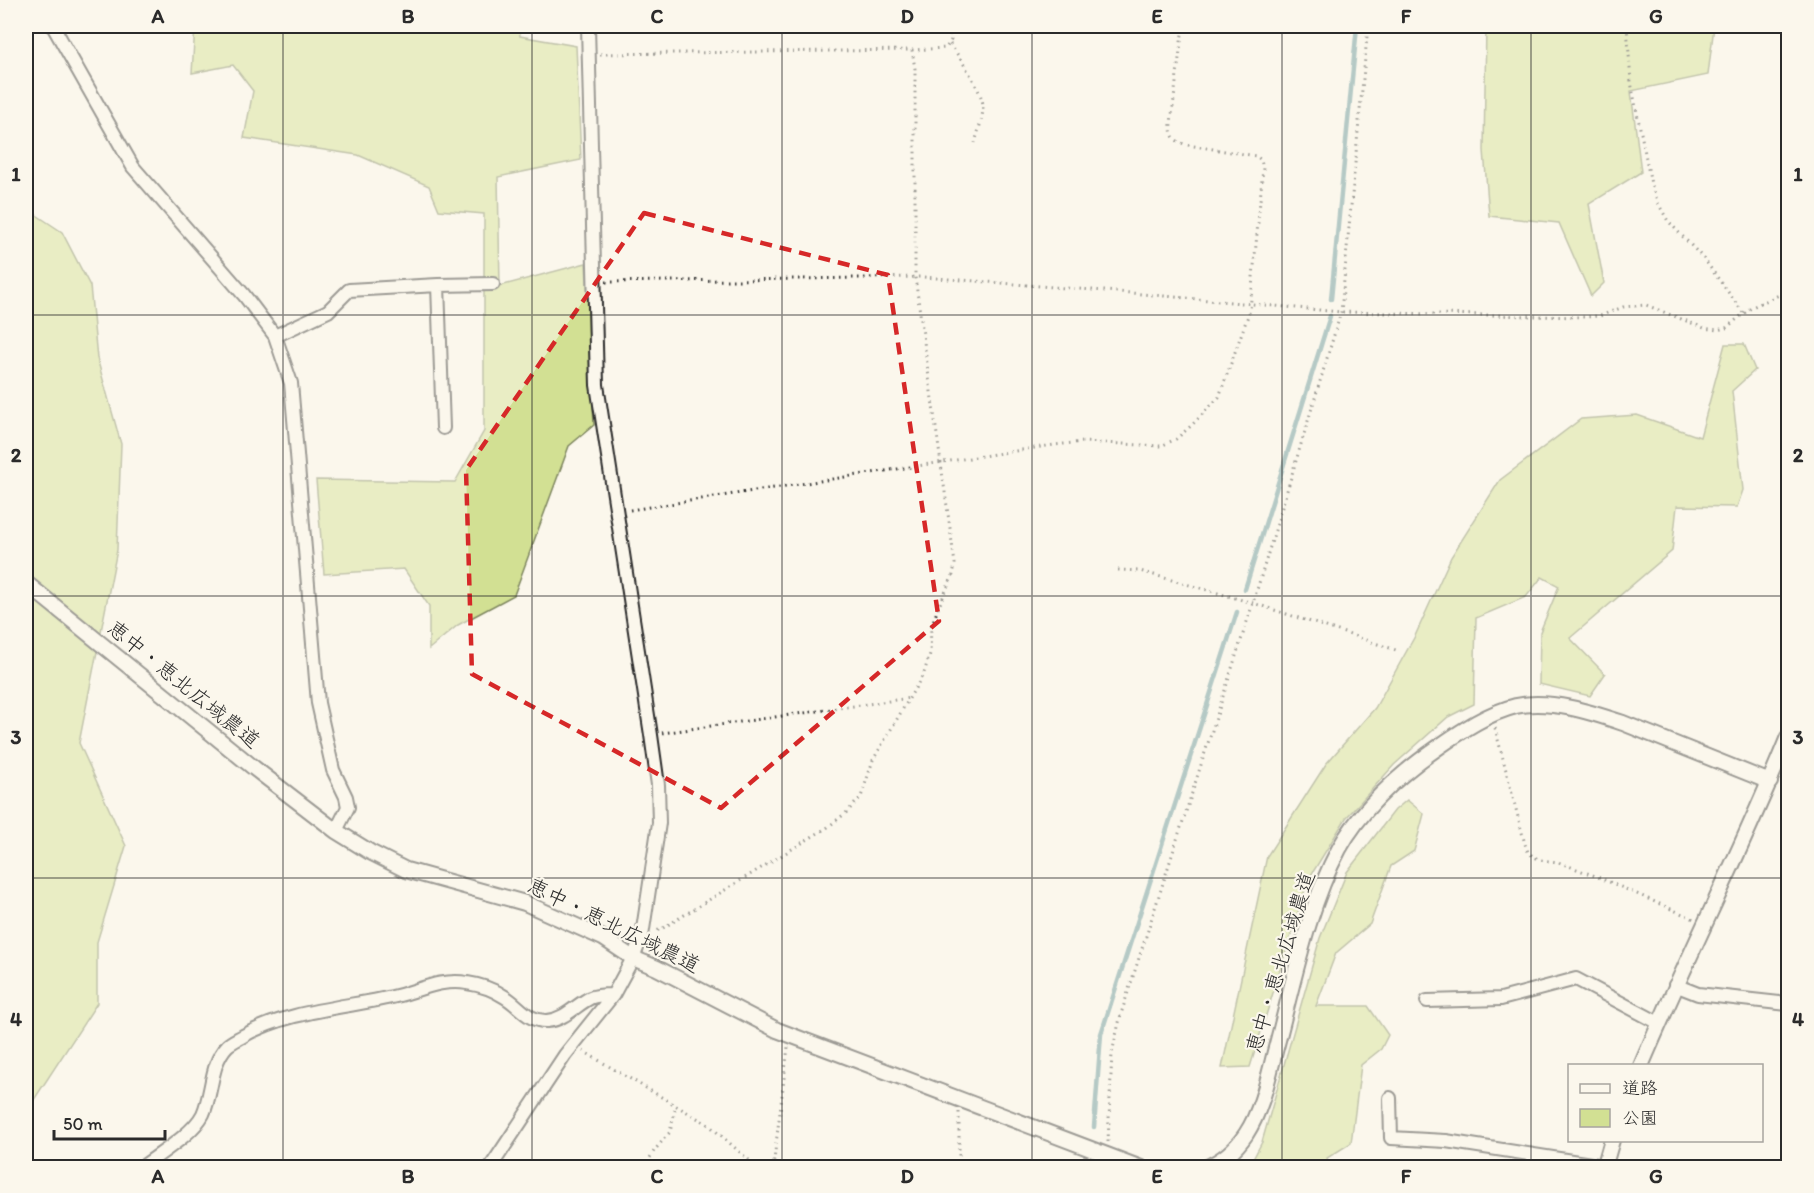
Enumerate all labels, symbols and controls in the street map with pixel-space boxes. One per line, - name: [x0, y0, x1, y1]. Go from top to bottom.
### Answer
- text: A: [151, 4, 165, 28]
- text: B: [402, 4, 415, 28]
- text: C: [651, 4, 664, 28]
- text: D: [900, 4, 914, 28]
- text: E: [1151, 4, 1163, 28]
- text: F: [1401, 4, 1412, 28]
- text: G: [1649, 4, 1663, 28]
- text: 1: [11, 162, 21, 186]
- text: 1: [1793, 162, 1803, 186]
- text: 2: [11, 443, 22, 467]
- text: 2: [1793, 443, 1804, 467]
- street label: 恵中・恵北広域農道: [103, 615, 265, 753]
- text: 3: [11, 725, 22, 749]
- text: 3: [1793, 725, 1804, 749]
- street label: 恵中・恵北広域農道: [1240, 868, 1320, 1056]
- street label: 恵中・恵北広域農道: [524, 872, 704, 978]
- text: 4: [10, 1007, 22, 1031]
- text: 4: [1792, 1007, 1804, 1031]
- legend: [1568, 1064, 1763, 1142]
- text: 道路: [1622, 1077, 1658, 1099]
- scale bar: [54, 1103, 165, 1141]
- text: 公園: [1622, 1107, 1658, 1129]
- text: 50 m: [63, 1113, 103, 1135]
- text: A: [151, 1164, 165, 1188]
- text: B: [402, 1164, 415, 1188]
- text: C: [651, 1164, 664, 1188]
- text: D: [900, 1164, 914, 1188]
- text: E: [1151, 1164, 1163, 1188]
- text: F: [1401, 1164, 1412, 1188]
- text: G: [1649, 1164, 1663, 1188]

